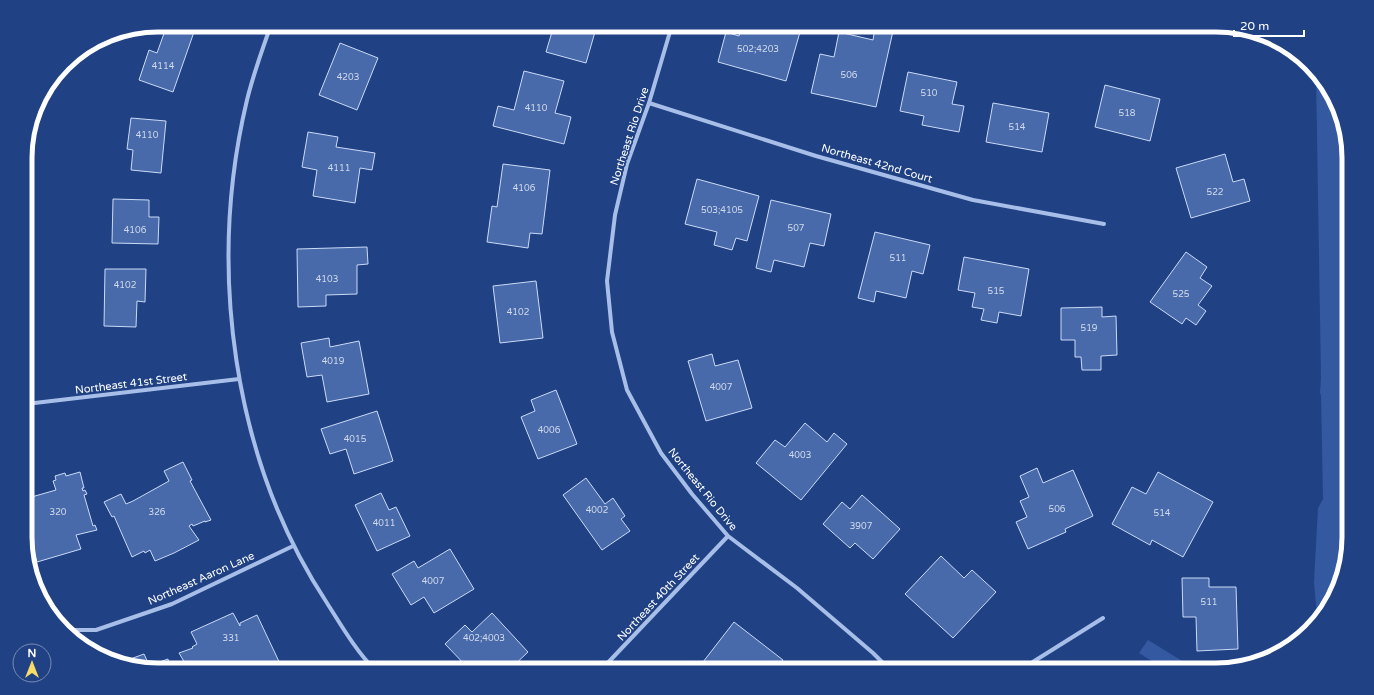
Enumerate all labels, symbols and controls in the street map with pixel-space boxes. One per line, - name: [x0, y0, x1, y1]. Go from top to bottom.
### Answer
- scale bar: [1234, 12, 1304, 38]
- text: 20 m: [1240, 19, 1269, 33]
- house number: 502;4203: [737, 44, 779, 55]
- house number: 4114: [152, 61, 175, 72]
- house number: 506: [841, 70, 858, 81]
- house number: 4203: [337, 72, 359, 83]
- street label: Northeast Rio Drive: [607, 85, 651, 187]
- house number: 510: [921, 88, 938, 99]
- house number: 4110: [525, 103, 548, 114]
- house number: 518: [1119, 108, 1136, 119]
- house number: 514: [1009, 122, 1026, 133]
- house number: 4110: [136, 130, 159, 141]
- street label: Northeast 42nd Court: [820, 141, 934, 186]
- house number: 4111: [328, 163, 350, 174]
- house number: 4106: [513, 183, 536, 194]
- house number: 522: [1207, 187, 1223, 198]
- house number: 503;4105: [701, 205, 743, 216]
- house number: 507: [788, 223, 805, 234]
- house number: 4106: [124, 225, 147, 236]
- house number: 511: [890, 253, 906, 264]
- house number: 4103: [316, 274, 338, 285]
- house number: 4102: [114, 280, 136, 291]
- house number: 515: [988, 286, 1005, 297]
- house number: 525: [1173, 289, 1190, 300]
- house number: 4102: [507, 307, 529, 318]
- house number: 519: [1081, 323, 1098, 334]
- house number: 4019: [322, 356, 345, 367]
- street label: Northeast 41st Street: [74, 370, 188, 397]
- house number: 4007: [710, 382, 733, 393]
- house number: 4006: [538, 425, 561, 436]
- house number: 4015: [344, 434, 367, 445]
- street label: Northeast Rio Drive: [665, 445, 740, 533]
- house number: 4003: [789, 450, 811, 461]
- house number: 506: [1049, 504, 1066, 515]
- house number: 4002: [586, 505, 608, 516]
- house number: 320: [50, 507, 67, 518]
- house number: 326: [149, 507, 166, 518]
- house number: 514: [1154, 508, 1171, 519]
- house number: 4011: [373, 518, 395, 529]
- house number: 3907: [850, 521, 873, 532]
- street label: Northeast Aaron Lane: [146, 549, 257, 608]
- street label: Northeast 40th Street: [615, 551, 702, 644]
- house number: 4007: [422, 576, 445, 587]
- house number: 511: [1201, 597, 1217, 608]
- house number: 331: [223, 633, 239, 644]
- house number: 402;4003: [463, 633, 505, 644]
- north arrow: [12, 643, 52, 683]
- text: N: [28, 647, 36, 660]

